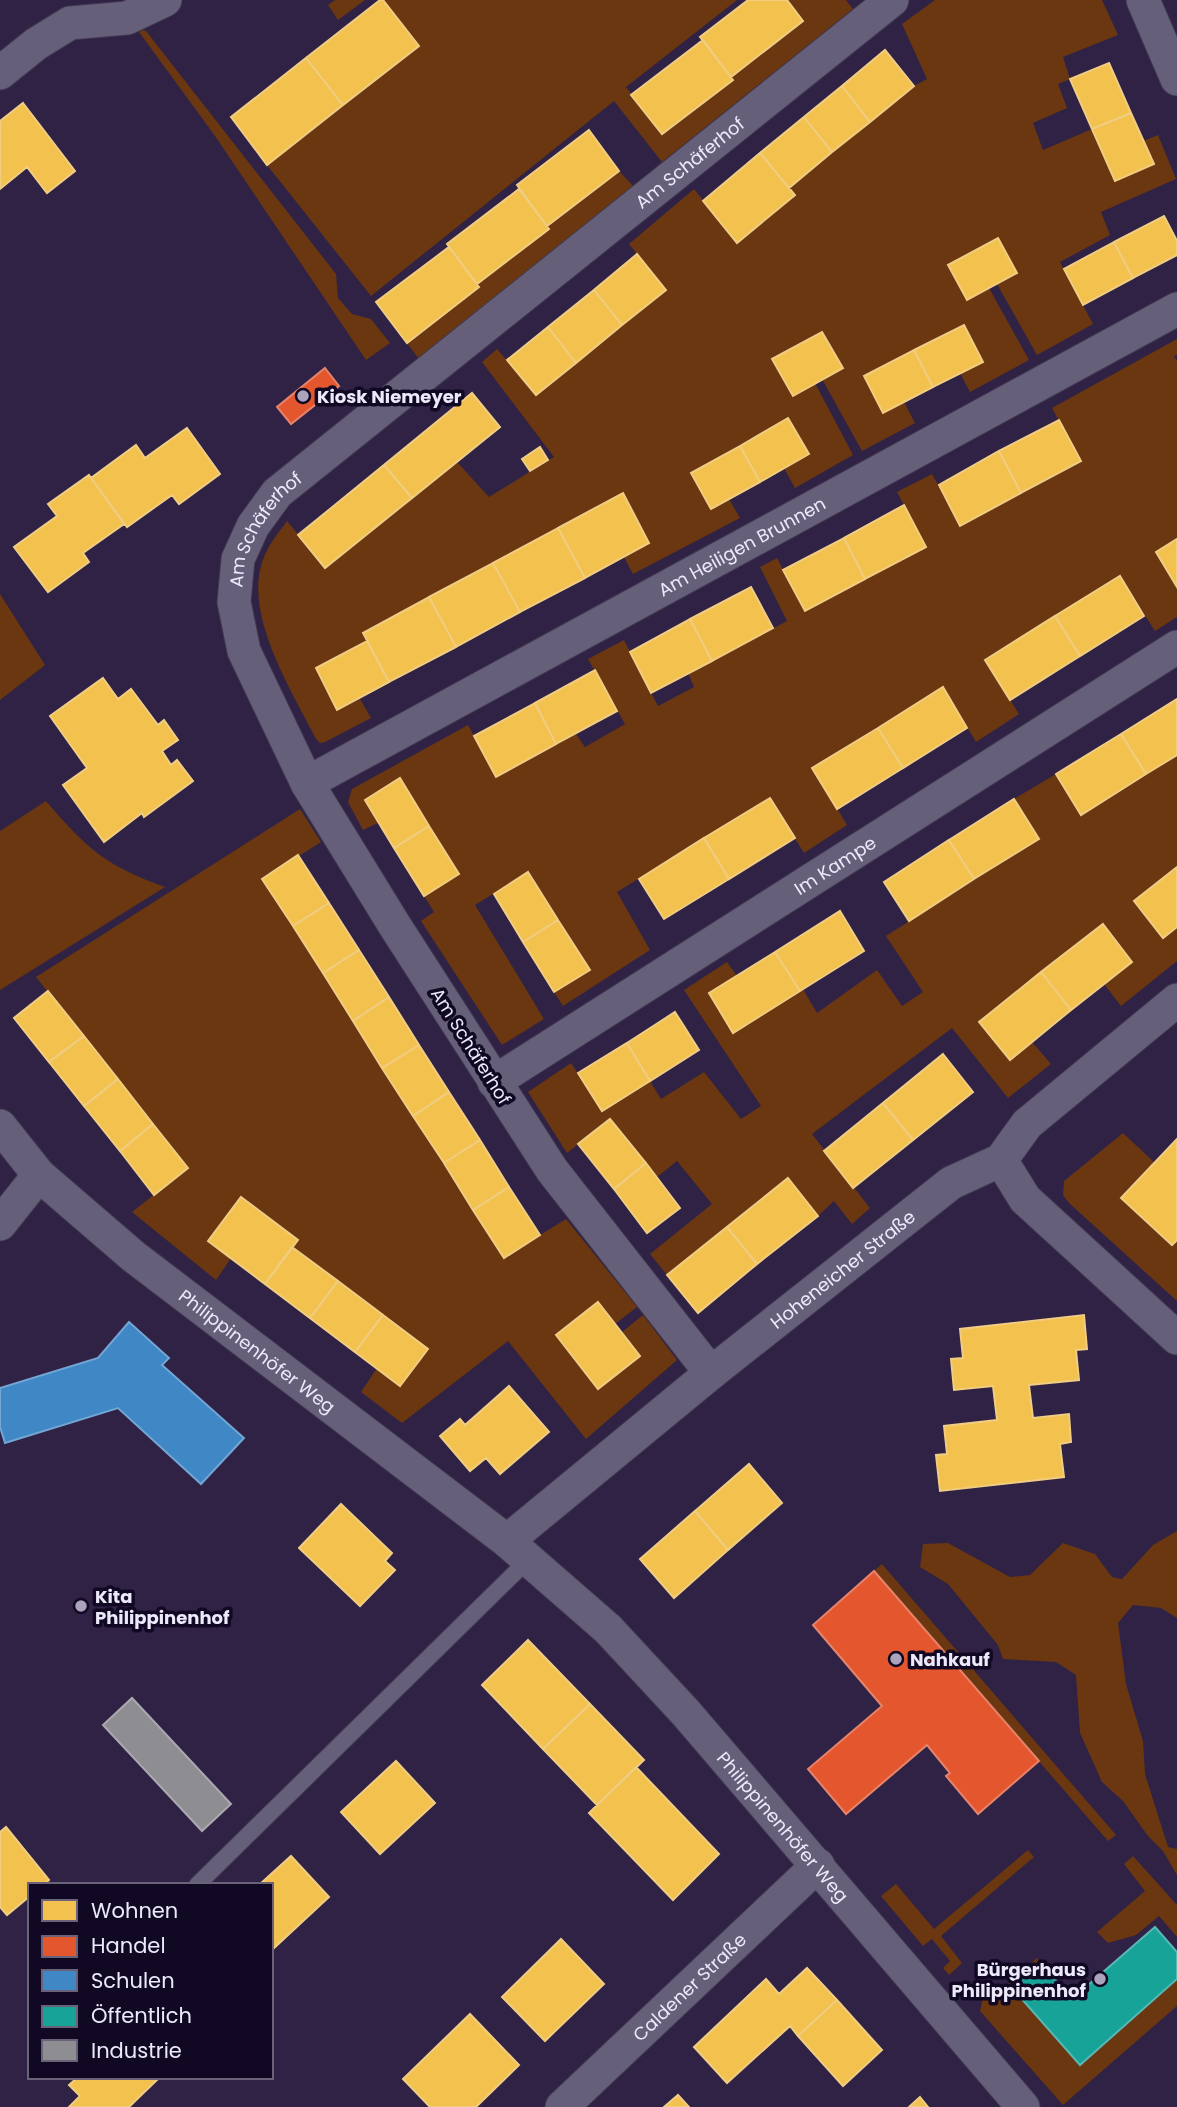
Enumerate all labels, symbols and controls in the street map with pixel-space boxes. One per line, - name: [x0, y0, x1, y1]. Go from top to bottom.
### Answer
- street label: Am Schäferhof: [630, 111, 749, 214]
- place label: Kiosk Niemeyer: [317, 384, 462, 409]
- marker: Kiosk Niemeyer: [295, 388, 311, 404]
- street label: Am Schäferhof: [223, 465, 307, 588]
- street label: Am Heiligen Brunnen: [653, 490, 830, 602]
- street label: Im Kampe: [789, 830, 881, 900]
- street label: Am Schäferhof: [425, 983, 517, 1109]
- street label: Hoheneicher Straße: [765, 1204, 920, 1334]
- street label: Philippinenhöfer Weg: [174, 1283, 341, 1419]
- place label: Kita Philippinenhof: [95, 1584, 230, 1630]
- marker: Kita Philippinenhof: [73, 1598, 89, 1614]
- place label: Nahkauf: [910, 1647, 990, 1672]
- marker: Nahkauf: [888, 1651, 904, 1667]
- street label: Philippinenhöfer Weg: [712, 1746, 855, 1907]
- legend: [28, 1883, 273, 2079]
- text: Wohnen: [91, 1896, 178, 1925]
- street label: Caldener Straße: [627, 1927, 751, 2047]
- text: Handel: [91, 1931, 166, 1960]
- place label: Bürgerhaus Philippinenhof: [952, 1957, 1087, 2003]
- text: Schulen: [91, 1966, 175, 1995]
- marker: Bürgerhaus Philippinenhof: [1092, 1971, 1108, 1987]
- text: Öffentlich: [91, 2001, 192, 2030]
- text: Industrie: [91, 2036, 182, 2065]

